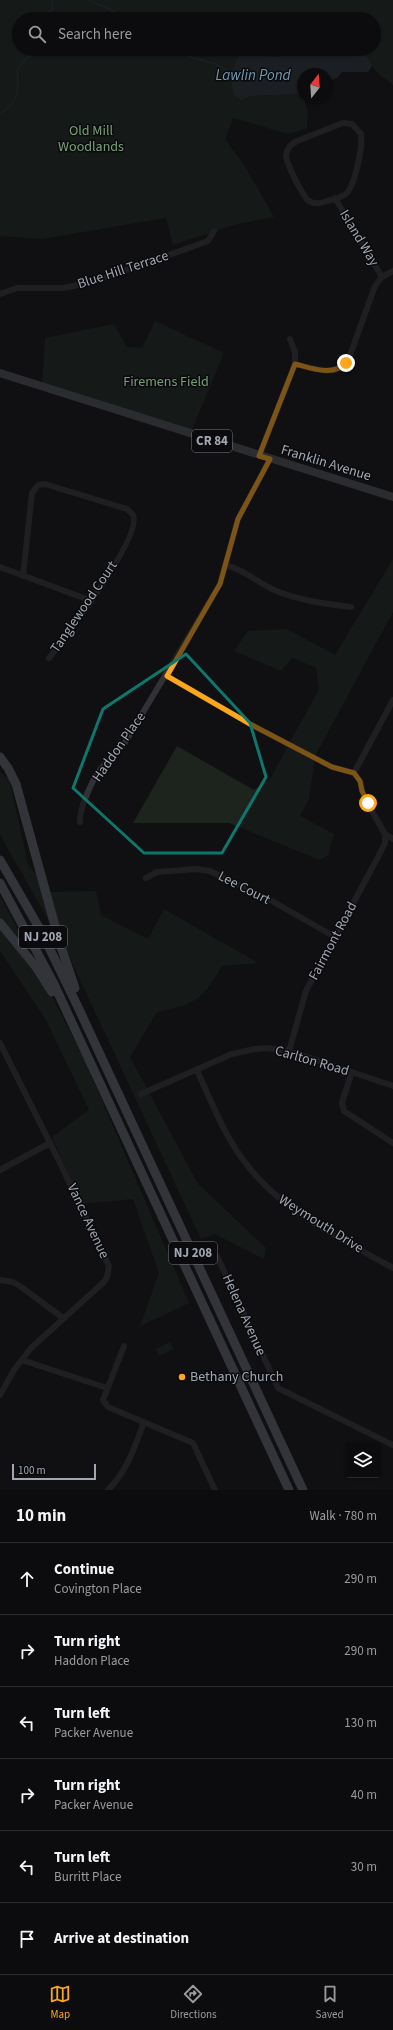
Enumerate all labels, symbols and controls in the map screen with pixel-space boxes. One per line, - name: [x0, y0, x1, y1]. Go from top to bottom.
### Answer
- search box: [12, 12, 381, 56]
- icon: search: [26, 23, 48, 45]
- text: Search here: [58, 24, 132, 45]
- water label: Lawlin Pond: [215, 65, 292, 86]
- north arrow: [297, 68, 333, 104]
- park label: Old Mill Woodlands: [58, 121, 124, 157]
- street label: Island Way: [334, 206, 384, 270]
- street label: Blue Hill Terrace: [75, 246, 171, 294]
- route end: [337, 354, 355, 372]
- park label: Firemens Field: [123, 372, 209, 392]
- road number: CR 84: [192, 430, 232, 452]
- street label: Franklin Avenue: [278, 440, 374, 486]
- street label: Tanglewood Court: [46, 557, 122, 657]
- street label: Haddon Place: [87, 708, 151, 786]
- route start: [359, 794, 377, 812]
- street label: Lee Court: [214, 866, 274, 910]
- street label: Fairmont Road: [304, 898, 362, 984]
- road number: NJ 208: [19, 926, 67, 948]
- street label: Carlton Road: [273, 1041, 351, 1081]
- street label: Vance Avenue: [62, 1180, 114, 1262]
- street label: Weymouth Drive: [275, 1190, 367, 1258]
- road number: NJ 208: [169, 1242, 217, 1264]
- street label: Helena Avenue: [217, 1271, 271, 1359]
- place label: Bethany Church: [190, 1367, 283, 1387]
- marker: Bethany Church: [177, 1372, 187, 1382]
- map controls: [345, 1442, 381, 1478]
- button: layers: [345, 1442, 381, 1478]
- scale bar: [12, 1462, 96, 1481]
- text: 100 m: [18, 1463, 46, 1478]
- text: 10 min: [16, 1504, 66, 1528]
- text: Walk · 780 m: [309, 1507, 377, 1525]
- text: Continue: [54, 1559, 114, 1580]
- icon: ahead: [16, 1568, 38, 1590]
- text: 290 m: [344, 1570, 377, 1588]
- text: Covington Place: [54, 1580, 142, 1598]
- text: Turn right: [54, 1631, 120, 1652]
- icon: right: [16, 1640, 38, 1662]
- text: 290 m: [344, 1642, 377, 1660]
- text: Haddon Place: [54, 1652, 130, 1670]
- text: Turn left: [54, 1703, 110, 1724]
- icon: left: [16, 1712, 38, 1734]
- text: 130 m: [344, 1714, 377, 1732]
- text: Packer Avenue: [54, 1724, 133, 1742]
- text: Turn right: [54, 1775, 120, 1796]
- icon: right: [16, 1784, 38, 1806]
- text: 40 m: [351, 1786, 377, 1804]
- text: Packer Avenue: [54, 1796, 133, 1814]
- text: Turn left: [54, 1847, 110, 1868]
- icon: left: [16, 1856, 38, 1878]
- text: 30 m: [351, 1858, 377, 1876]
- text: Burritt Place: [54, 1868, 121, 1886]
- icon: arrive: [16, 1928, 38, 1950]
- text: Arrive at destination: [54, 1928, 189, 1949]
- tab: Map: [49, 1983, 71, 2022]
- tab: Directions: [170, 1983, 217, 2022]
- tab: Saved: [316, 1983, 344, 2022]

